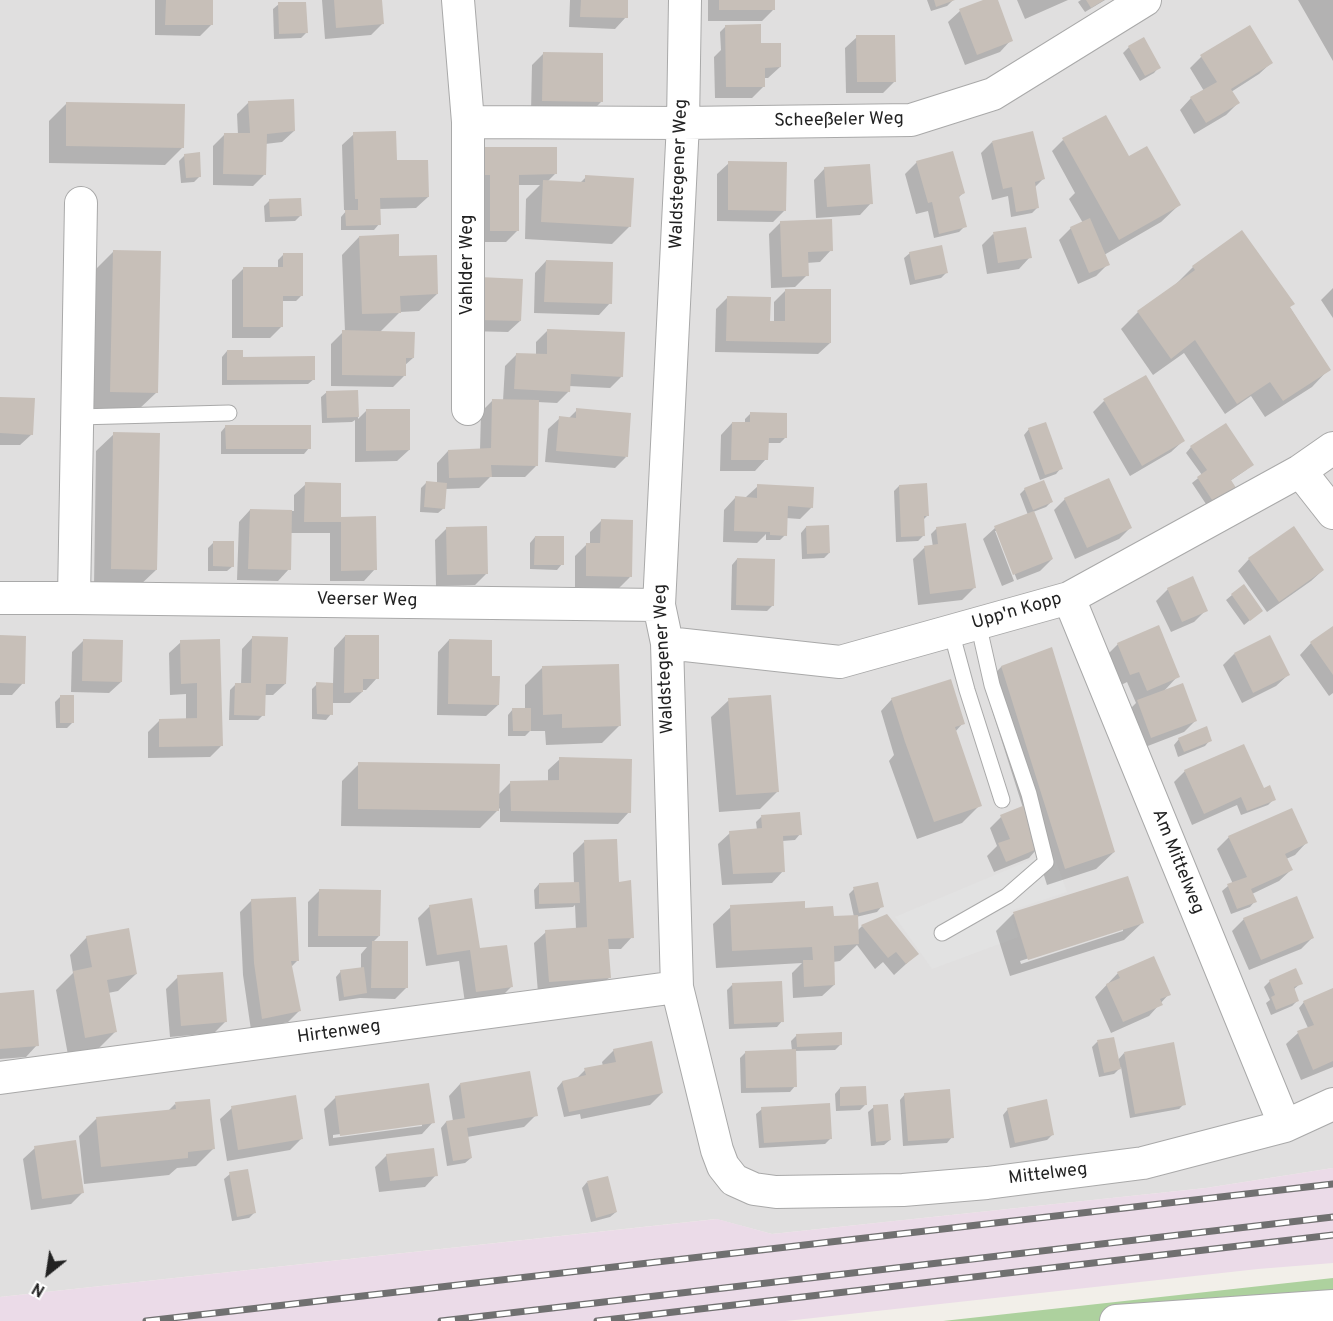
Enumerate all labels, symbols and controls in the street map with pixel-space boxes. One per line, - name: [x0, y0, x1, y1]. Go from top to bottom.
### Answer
- street label: Waldstegener Weg: [667, 99, 693, 249]
- street label: Scheeßeler Weg: [774, 109, 904, 133]
- street label: Vahlder Weg: [457, 215, 479, 315]
- street label: Waldstegener Weg: [650, 583, 680, 735]
- street label: Veerser Weg: [316, 589, 418, 613]
- street label: Upp'n Kopp: [970, 589, 1064, 635]
- street label: Am Mittelweg: [1146, 806, 1208, 918]
- street label: Hirtenweg: [296, 1016, 382, 1050]
- street label: Mittelweg: [1007, 1159, 1089, 1191]
- north arrow: [18, 1243, 78, 1303]
- text: N: [29, 1277, 49, 1300]

